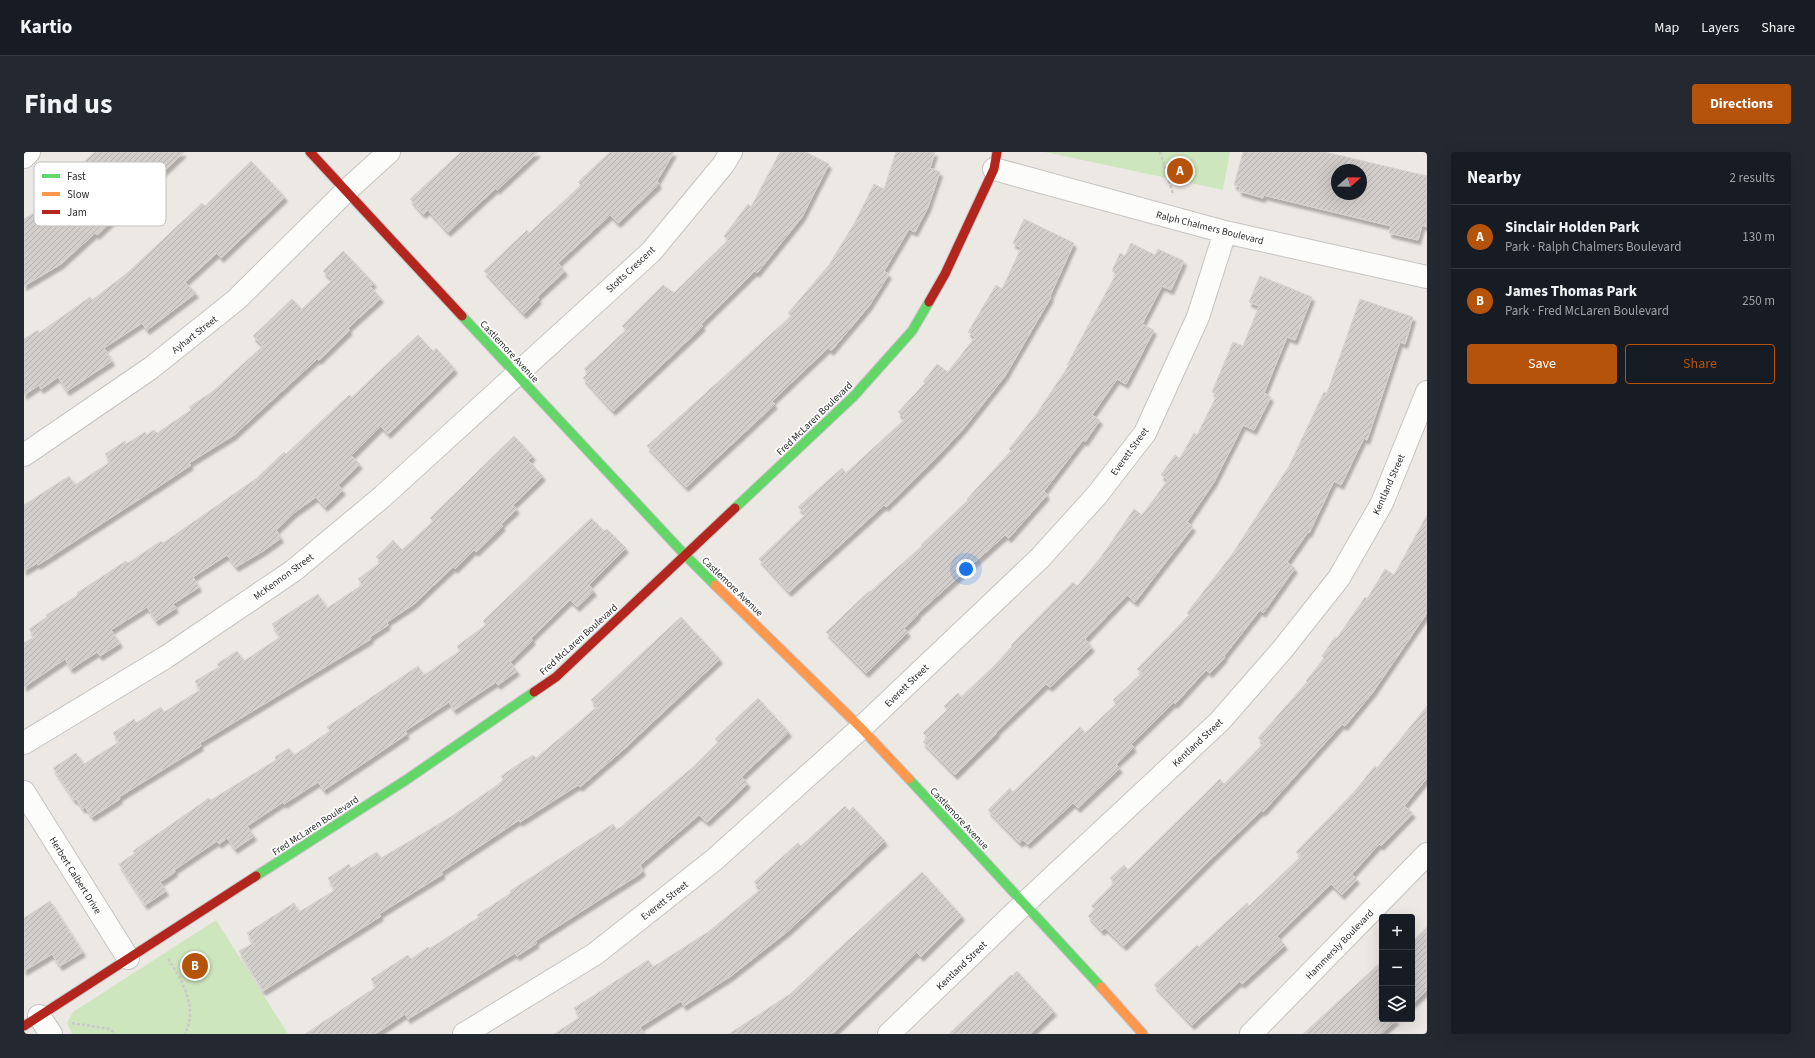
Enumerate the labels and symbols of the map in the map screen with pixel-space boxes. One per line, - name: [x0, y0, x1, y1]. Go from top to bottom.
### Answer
- pin: A: [1167, 156, 1193, 186]
- legend: [34, 162, 166, 226]
- north arrow: [1331, 164, 1367, 200]
- text: Fast: [67, 169, 86, 184]
- text: Slow: [67, 187, 90, 202]
- text: Jam: [67, 205, 87, 220]
- street label: Ralph Chalmers Boulevard: [1154, 208, 1265, 248]
- street label: Stotts Crescent: [603, 243, 659, 296]
- street label: Ayhart Street: [169, 312, 221, 357]
- street label: Castlemore Avenue: [477, 317, 542, 386]
- street label: Fred McLaren Boulevard: [774, 379, 856, 459]
- street label: Everett Street: [1108, 424, 1152, 479]
- street label: Kentland Street: [1369, 451, 1409, 517]
- street label: McKennon Street: [251, 550, 317, 603]
- street label: Castlemore Avenue: [698, 554, 766, 620]
- your location: [956, 559, 976, 579]
- street label: Fred McLaren Boulevard: [536, 601, 621, 679]
- street label: Everett Street: [881, 661, 932, 710]
- street label: Kentland Street: [1169, 715, 1227, 770]
- street label: Castlemore Avenue: [927, 784, 992, 853]
- street label: Fred McLaren Boulevard: [269, 792, 362, 859]
- street label: Herbert Calbert Drive: [46, 834, 105, 917]
- street label: Everett Street: [638, 877, 692, 924]
- street label: Hammersly Boulevard: [1302, 906, 1377, 983]
- street label: Kentland Street: [933, 938, 990, 993]
- pin: B: [182, 951, 208, 981]

